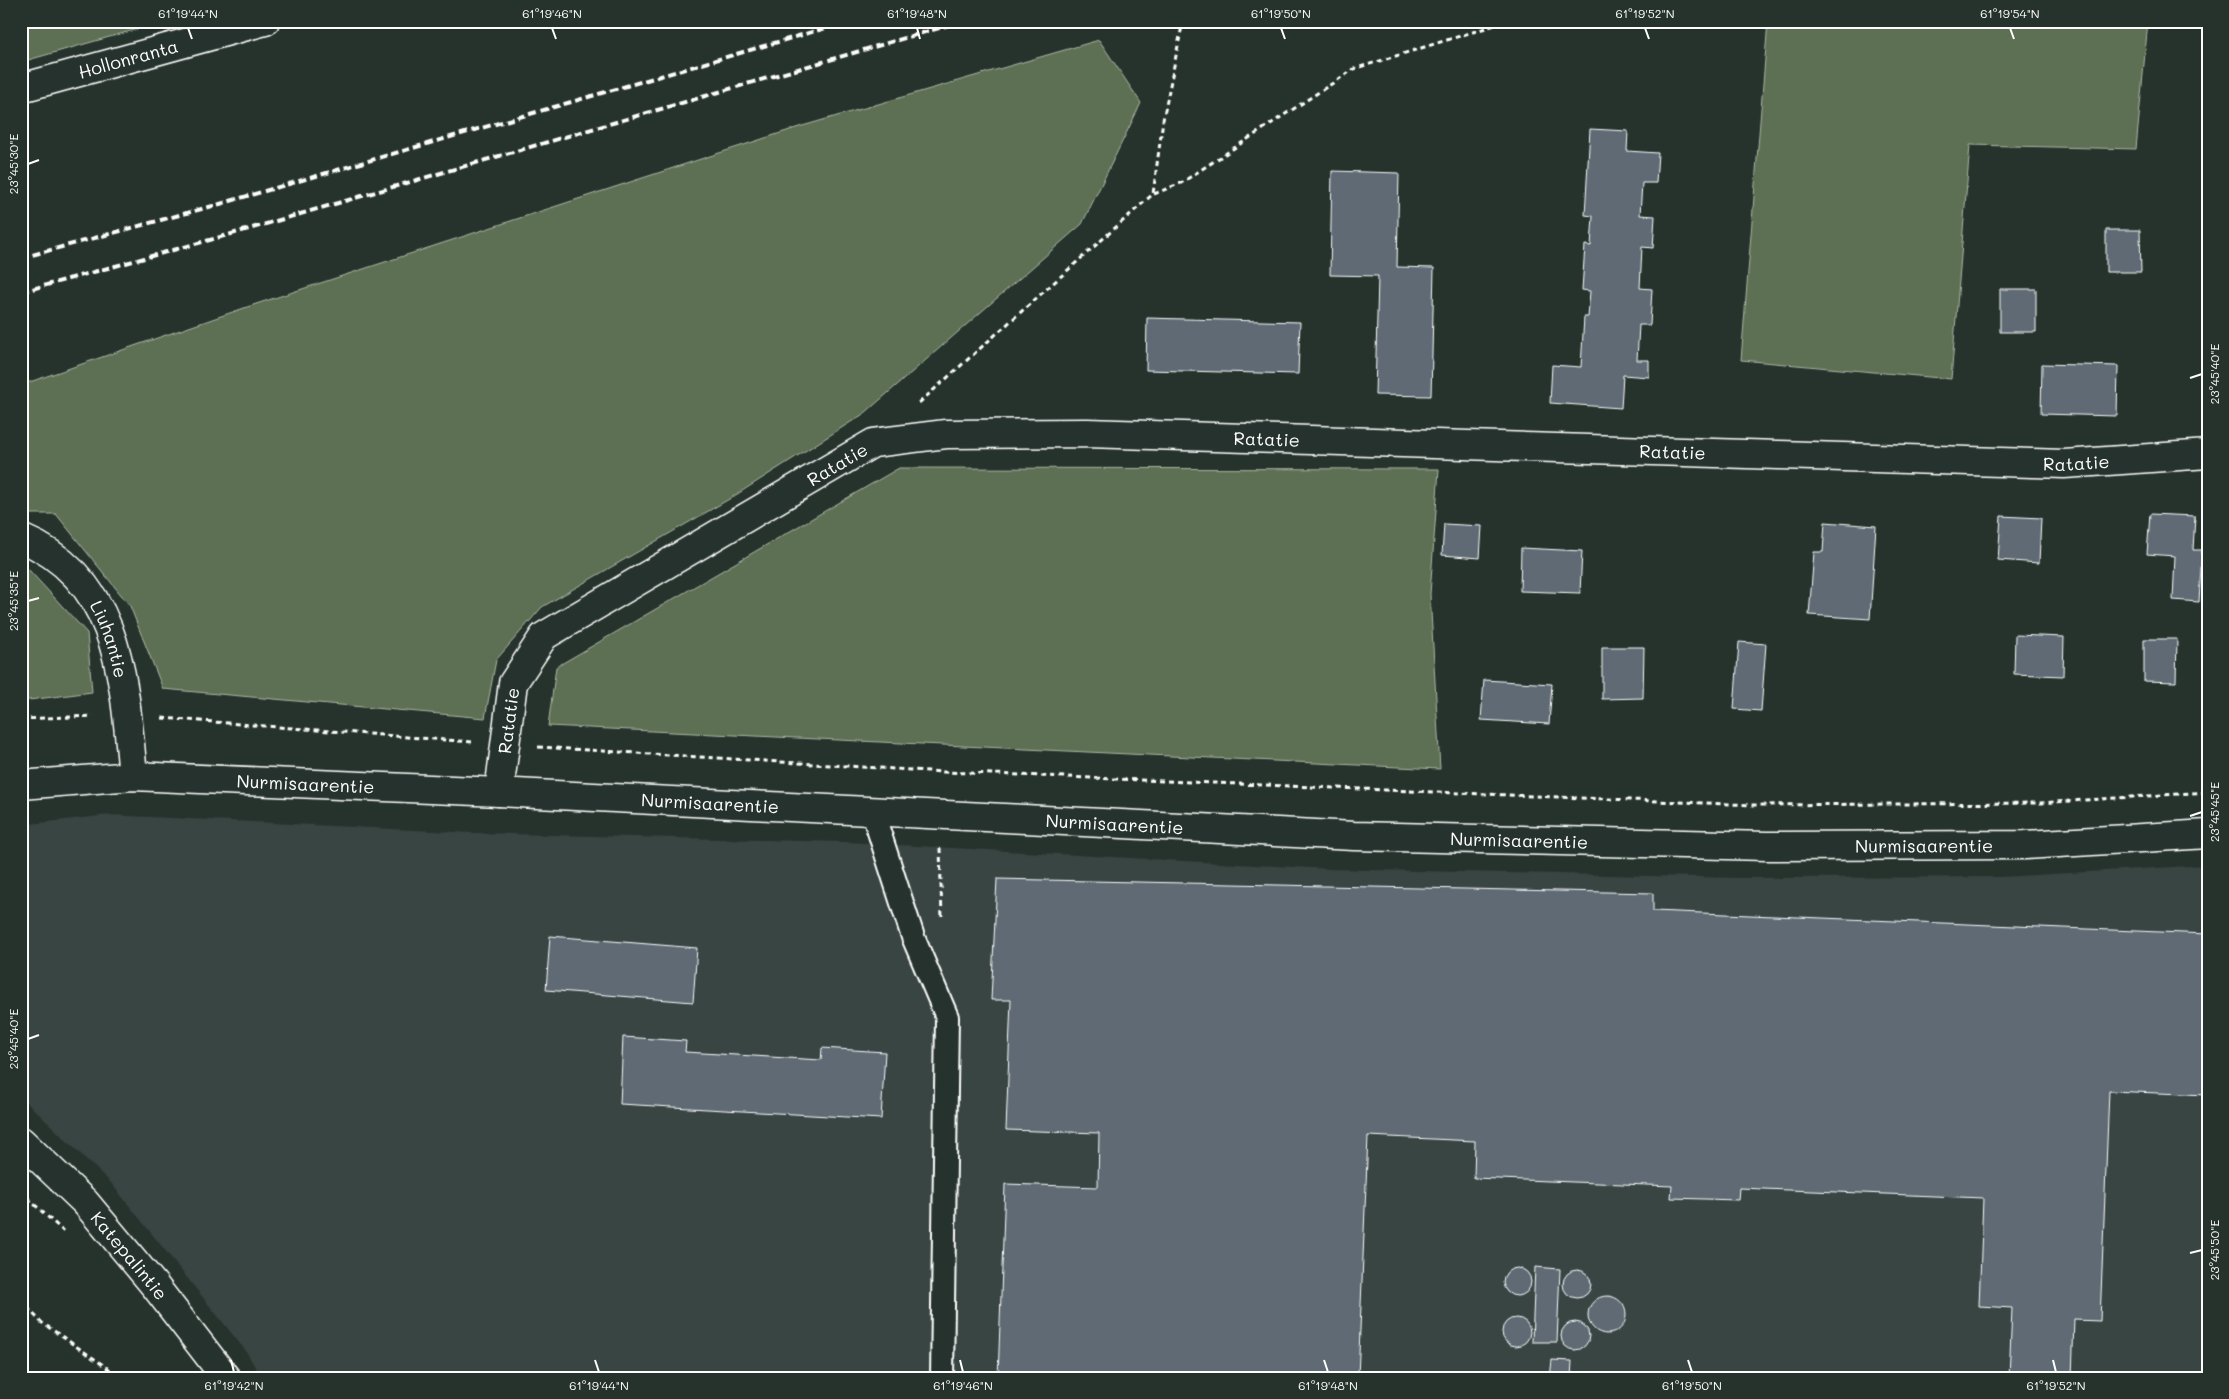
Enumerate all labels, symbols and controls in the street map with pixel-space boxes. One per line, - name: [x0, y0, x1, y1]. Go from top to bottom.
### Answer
- text: 61°19'44"N: [158, 5, 218, 21]
- text: 61°19'46"N: [522, 5, 582, 21]
- text: 61°19'48"N: [887, 5, 947, 21]
- text: 61°19'50"N: [1251, 5, 1311, 21]
- text: 61°19'52"N: [1615, 5, 1675, 21]
- text: 61°19'54"N: [1980, 5, 2040, 21]
- street label: Hollonranta: [75, 33, 181, 84]
- text: 23°45'30"E: [5, 134, 21, 194]
- text: 23°45'40"E: [2206, 344, 2222, 404]
- street label: Ratatie: [1233, 426, 1300, 452]
- street label: Ratatie: [802, 437, 872, 491]
- street label: Ratatie: [1639, 439, 1706, 465]
- street label: Ratatie: [2043, 449, 2110, 476]
- text: 23°45'35"E: [5, 571, 21, 631]
- street label: Liuhantie: [85, 596, 133, 680]
- street label: Ratatie: [492, 686, 524, 755]
- street label: Nurmisaarentie: [236, 769, 375, 799]
- text: 23°45'45"E: [2206, 782, 2222, 842]
- street label: Nurmisaarentie: [640, 787, 780, 818]
- street label: Nurmisaarentie: [1045, 808, 1184, 839]
- street label: Nurmisaarentie: [1450, 826, 1588, 854]
- street label: Nurmisaarentie: [1855, 833, 1993, 858]
- text: 23°45'40"E: [5, 1009, 21, 1069]
- street label: Katepalintie: [86, 1206, 173, 1305]
- text: 23°45'50"E: [2206, 1220, 2222, 1280]
- text: 61°19'42"N: [204, 1377, 264, 1393]
- text: 61°19'44"N: [569, 1377, 629, 1393]
- text: 61°19'46"N: [933, 1377, 993, 1393]
- text: 61°19'48"N: [1298, 1377, 1358, 1393]
- text: 61°19'50"N: [1662, 1377, 1722, 1393]
- text: 61°19'52"N: [2026, 1377, 2086, 1393]

